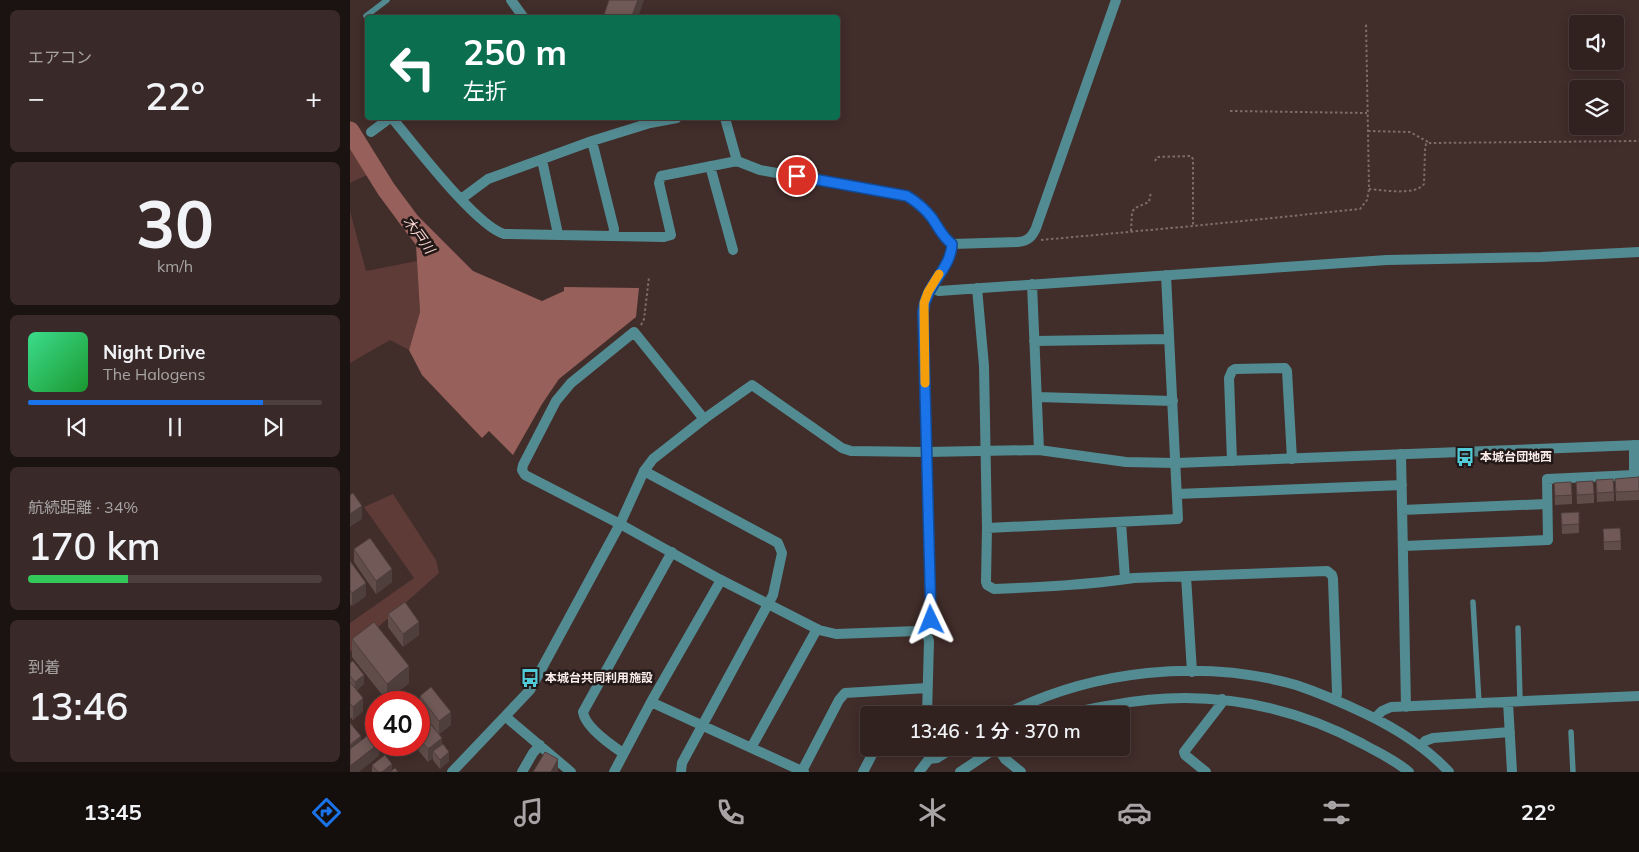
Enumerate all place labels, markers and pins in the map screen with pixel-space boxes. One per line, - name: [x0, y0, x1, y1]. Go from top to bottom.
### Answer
- pin: [776, 155, 818, 197]
- bus stop icon: 本城台団地西: [1454, 446, 1476, 468]
- place label: 本城台団地西: [1480, 449, 1552, 464]
- bus stop icon: 本城台共同利用施設: [519, 667, 541, 689]
- place label: 本城台共同利用施設: [545, 670, 653, 685]

